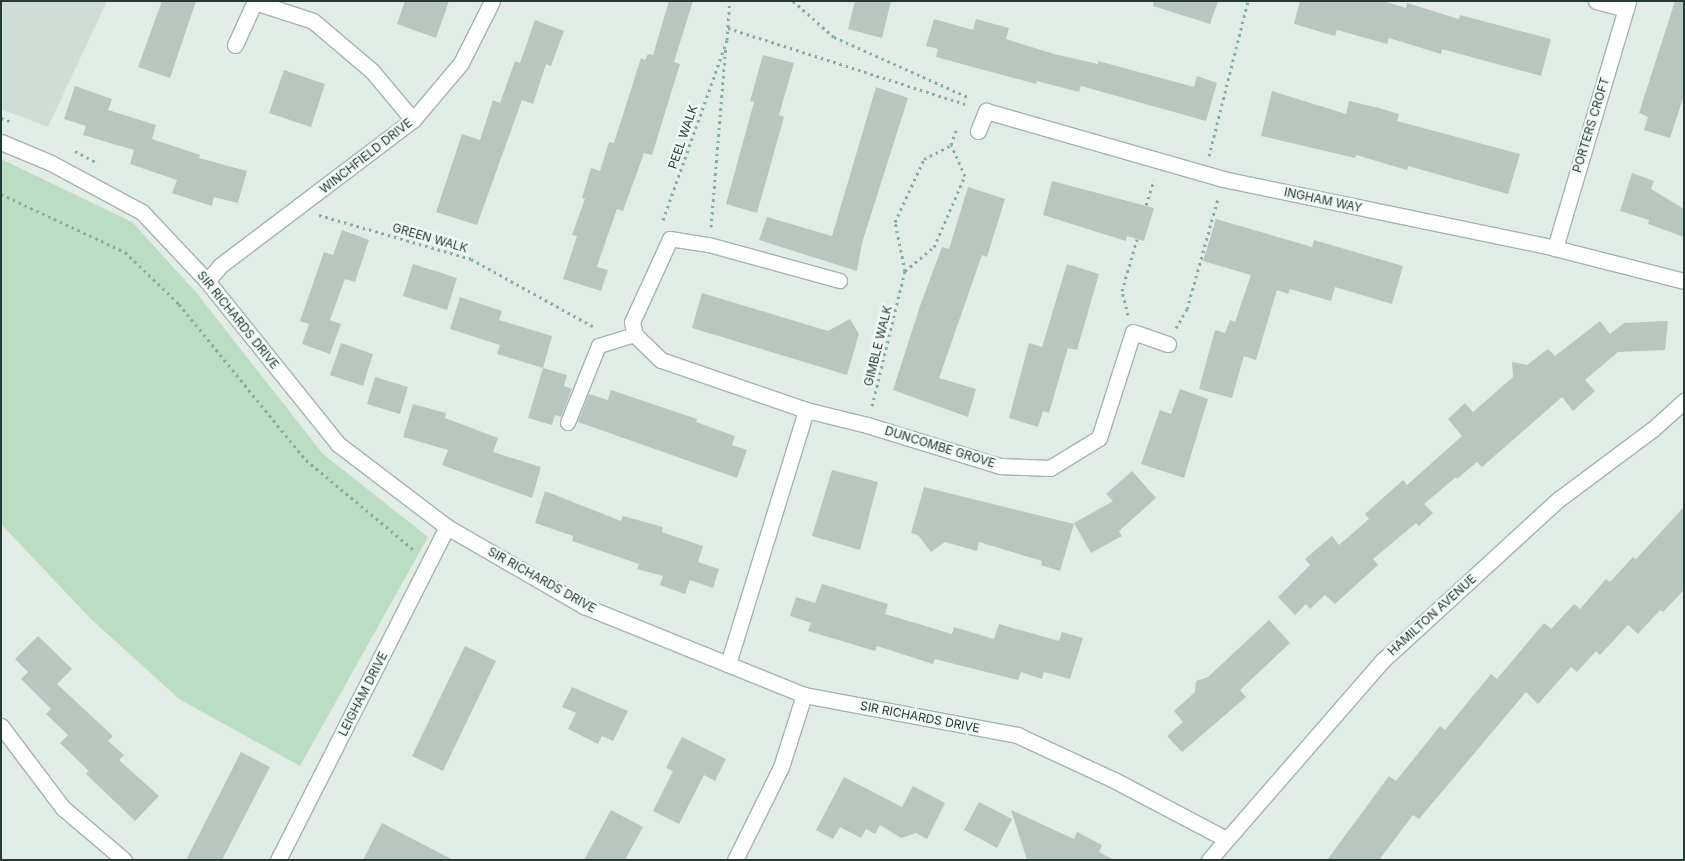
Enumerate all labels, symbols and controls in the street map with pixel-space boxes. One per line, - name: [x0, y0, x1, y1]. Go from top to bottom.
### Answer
- street label: PORTERS CROFT: [1570, 76, 1612, 174]
- street label: PEEL WALK: [665, 103, 701, 171]
- street label: WINCHFIELD DRIVE: [317, 115, 415, 197]
- street label: INGHAM WAY: [1283, 185, 1363, 215]
- street label: GREEN WALK: [391, 220, 469, 256]
- street label: SIR RICHARDS DRIVE: [194, 268, 282, 372]
- street label: GIMBLE WALK: [861, 304, 895, 388]
- street label: DUNCOMBE GROVE: [883, 423, 997, 471]
- street label: SIR RICHARDS DRIVE: [485, 544, 599, 616]
- street label: HAMILTON AVENUE: [1385, 572, 1479, 658]
- street label: LEIGHAM DRIVE: [336, 649, 390, 739]
- street label: SIR RICHARDS DRIVE: [859, 698, 981, 736]

